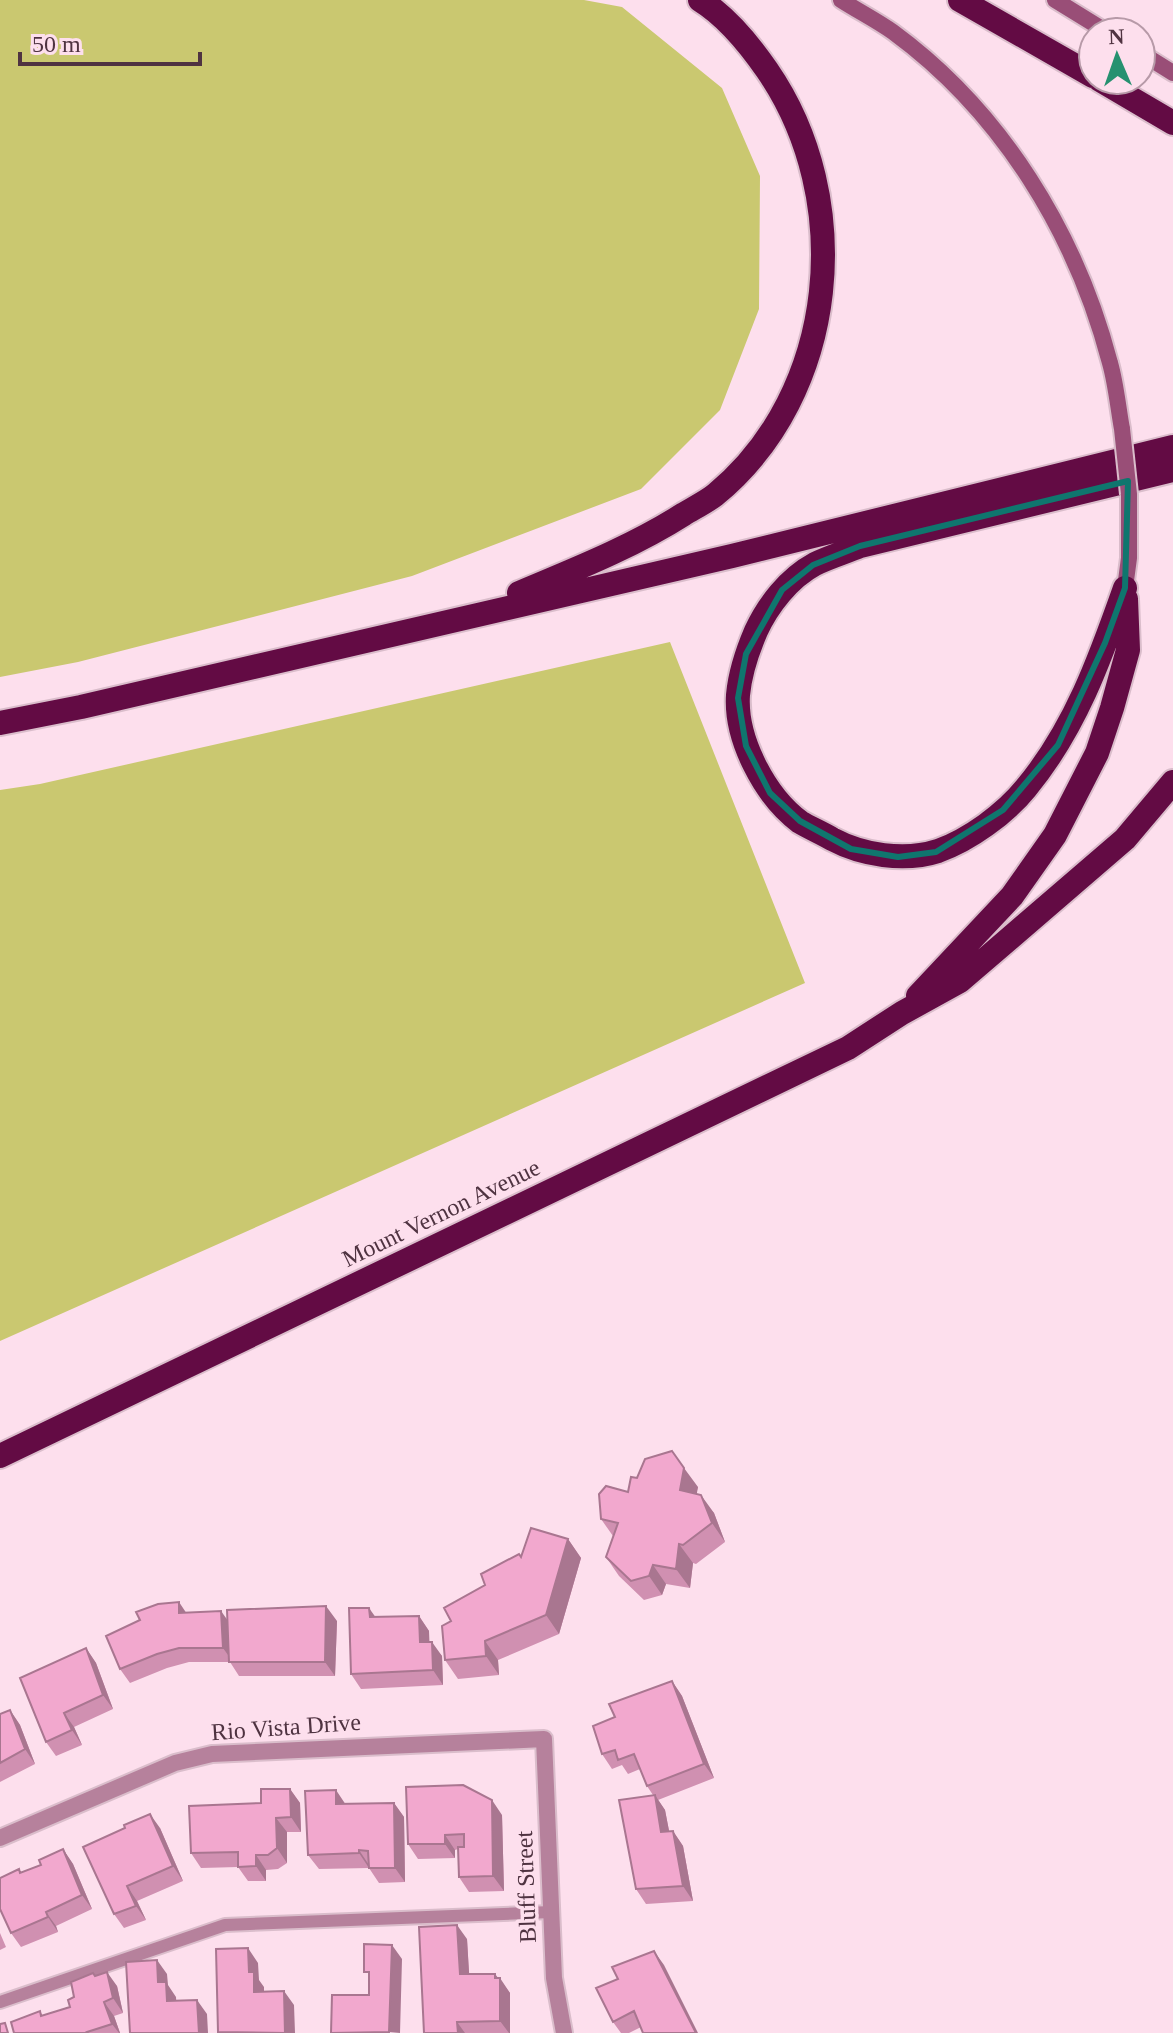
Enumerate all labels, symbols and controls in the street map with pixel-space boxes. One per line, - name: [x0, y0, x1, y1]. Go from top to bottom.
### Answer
- scale bar: [20, 16, 200, 66]
- north arrow: [1077, 16, 1157, 96]
- text: N: [1108, 24, 1125, 49]
- text: 50 m: [32, 31, 81, 57]
- street label: Mount Vernon Avenue: [338, 1154, 544, 1272]
- street label: Rio Vista Drive: [210, 1709, 362, 1745]
- street label: Bluff Street: [511, 1830, 541, 1944]

